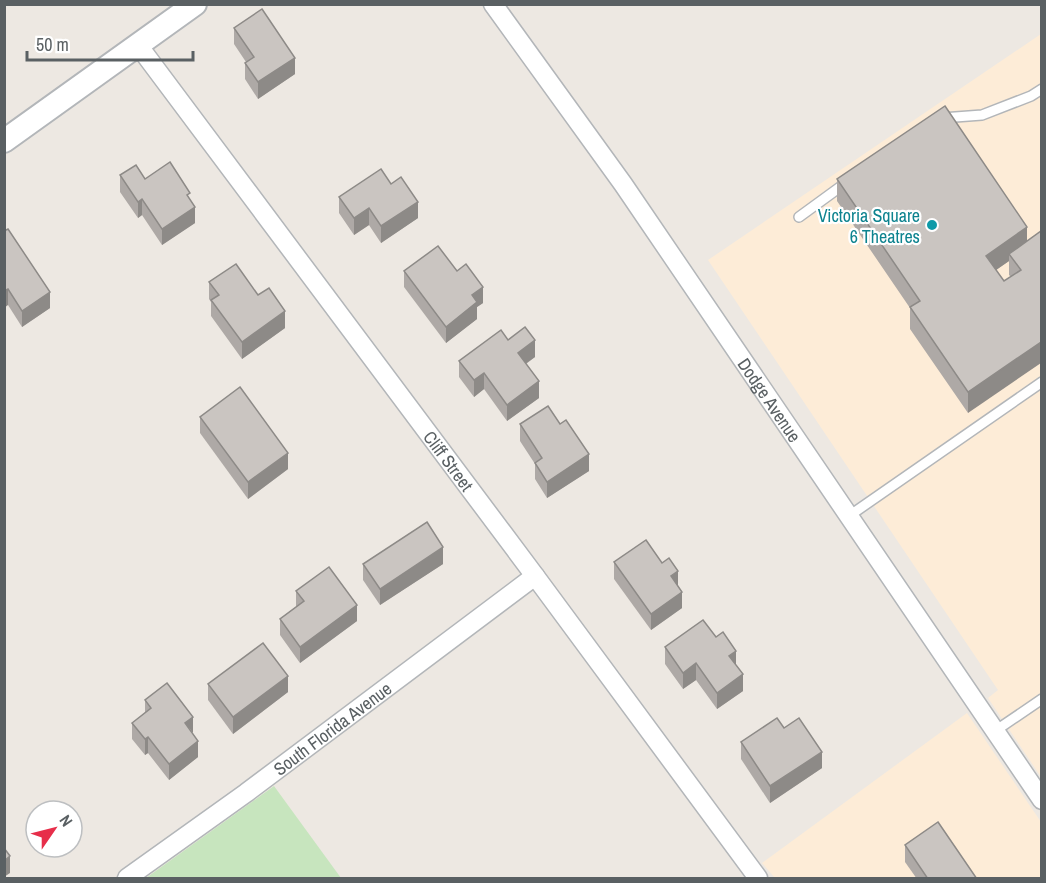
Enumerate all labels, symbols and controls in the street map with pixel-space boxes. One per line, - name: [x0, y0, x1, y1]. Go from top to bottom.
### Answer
- scale bar: [27, 24, 194, 62]
- text: 50 m: [36, 32, 69, 57]
- place label: Victoria Square 6 Theatres: [818, 203, 920, 249]
- marker: Victoria Square 6 Theatres: [925, 218, 939, 232]
- street label: Dodge Avenue: [732, 353, 807, 447]
- street label: Cliff Street: [418, 425, 480, 496]
- street label: South Florida Avenue: [268, 676, 396, 781]
- north arrow: [24, 799, 84, 859]
- text: N: [55, 810, 78, 831]

